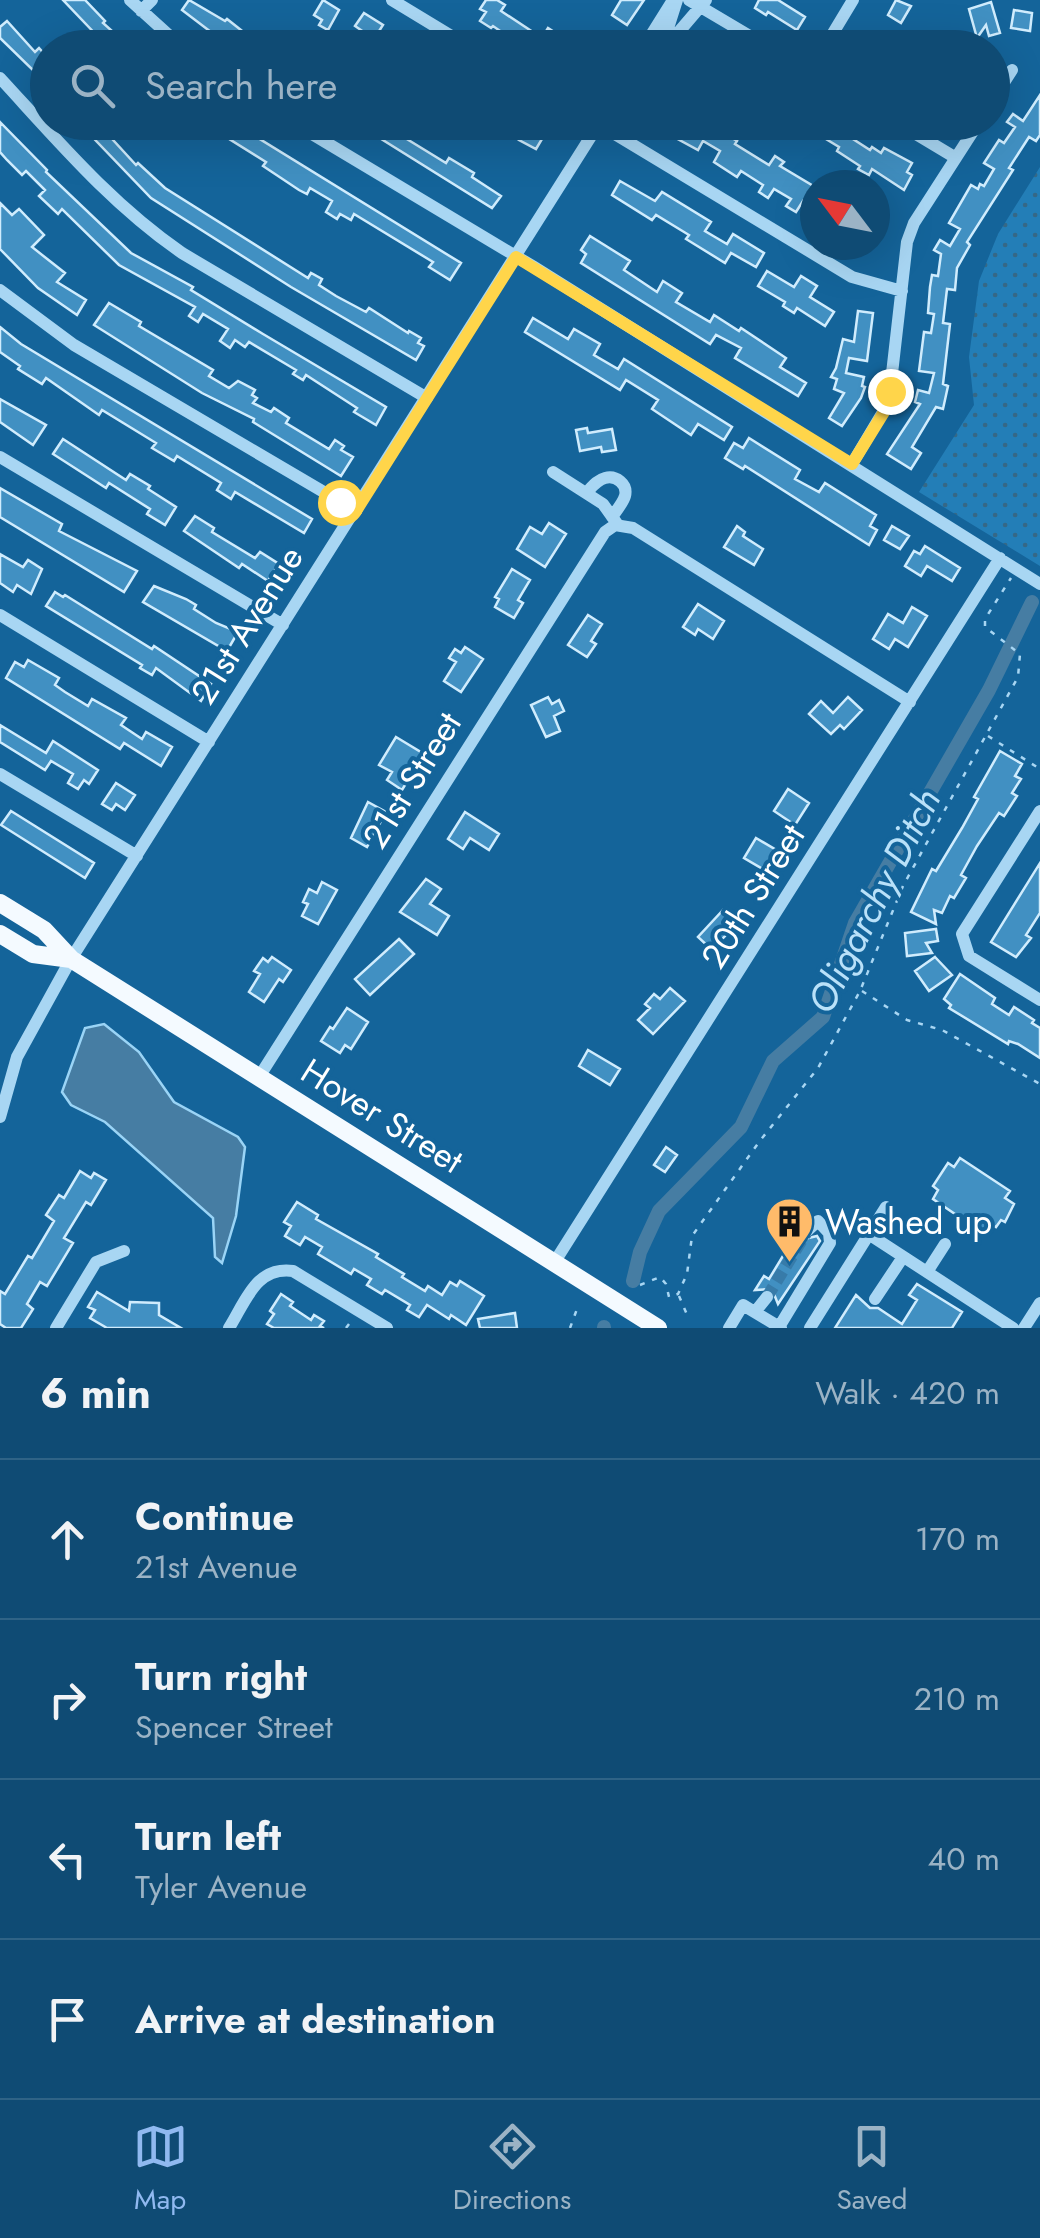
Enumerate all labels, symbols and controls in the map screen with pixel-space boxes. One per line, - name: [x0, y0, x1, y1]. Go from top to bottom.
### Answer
- search box: [30, 30, 1010, 140]
- icon: search: [65, 58, 120, 113]
- text: Search here: [145, 58, 337, 113]
- north arrow: [800, 170, 890, 260]
- route end: [868, 369, 914, 415]
- route start: [318, 480, 364, 526]
- street label: 21st Avenue: [179, 536, 315, 714]
- street label: 21st Street: [350, 702, 474, 858]
- water label: Oligarchy Ditch: [793, 779, 954, 1023]
- street label: 20th Street: [689, 814, 817, 978]
- street label: Hover Street: [291, 1046, 473, 1186]
- building icon: Washed up: [764, 1196, 816, 1264]
- place label: Washed up: [825, 1197, 992, 1247]
- text: 6 min: [40, 1363, 151, 1424]
- text: Walk · 420 m: [815, 1370, 1000, 1416]
- text: Continue: [135, 1489, 294, 1544]
- icon: ahead: [40, 1512, 95, 1567]
- text: 170 m: [915, 1516, 1000, 1562]
- text: 21st Avenue: [135, 1544, 297, 1590]
- text: Turn right: [135, 1649, 307, 1704]
- icon: right: [40, 1672, 95, 1727]
- text: 210 m: [914, 1676, 1000, 1722]
- text: Spencer Street: [135, 1704, 333, 1750]
- text: Turn left: [135, 1809, 281, 1864]
- icon: left: [40, 1832, 95, 1887]
- text: 40 m: [928, 1836, 1000, 1882]
- text: Tyler Avenue: [135, 1864, 307, 1910]
- icon: arrive: [40, 1992, 95, 2047]
- text: Arrive at destination: [135, 1992, 496, 2047]
- tab: Map: [133, 2119, 188, 2220]
- tab: Directions: [453, 2119, 571, 2220]
- tab: Saved: [836, 2119, 907, 2220]

